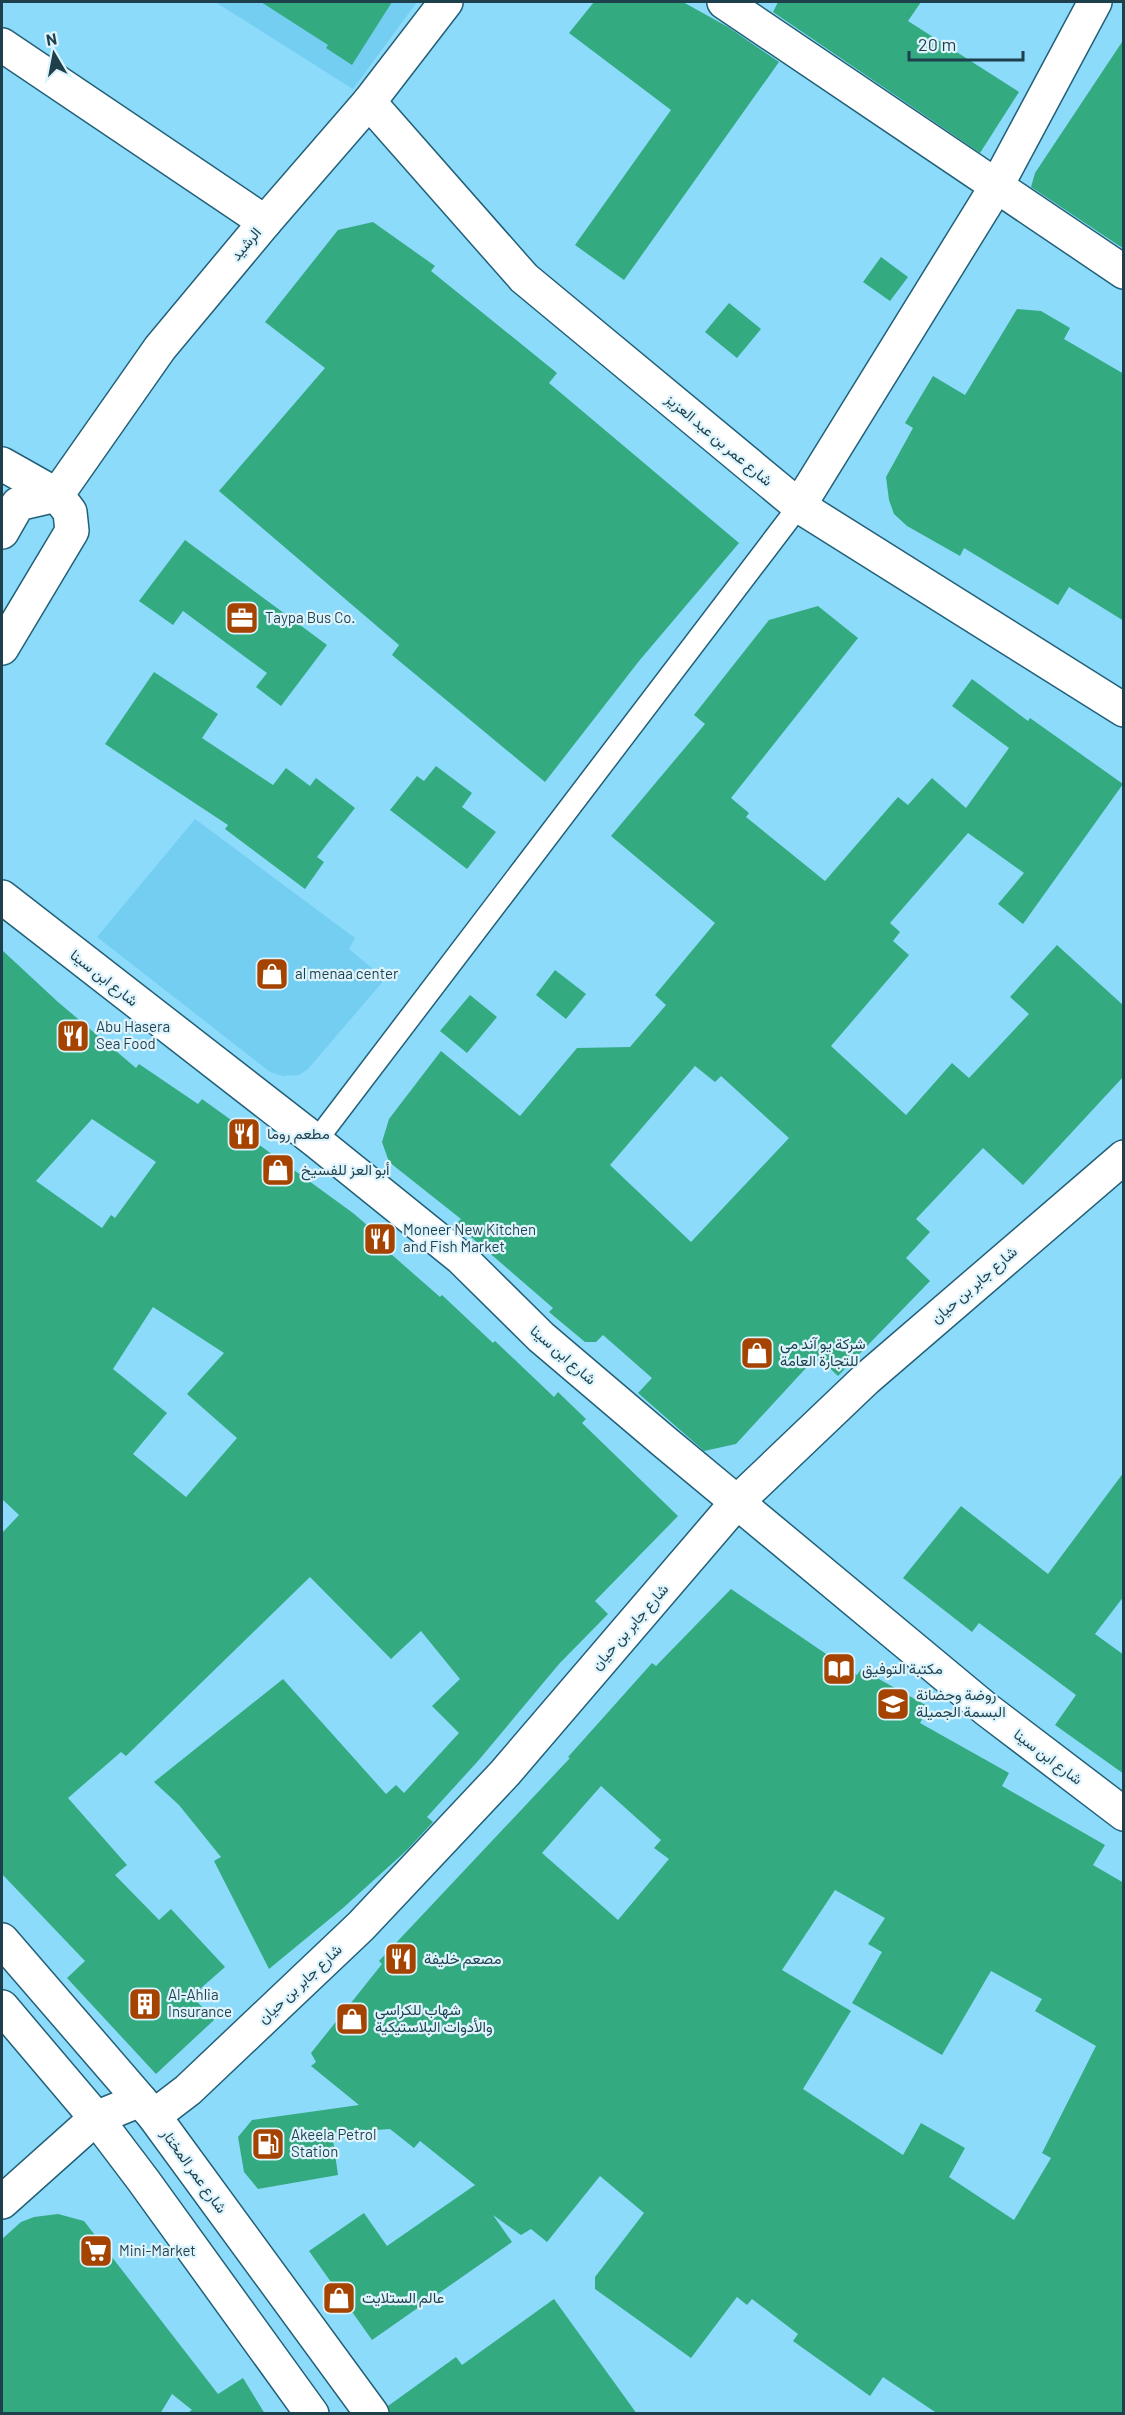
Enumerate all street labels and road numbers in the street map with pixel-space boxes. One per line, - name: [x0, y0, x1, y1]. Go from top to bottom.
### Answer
- street label: الرشيد: [226, 223, 265, 264]
- street label: شارع عمر بن عبد العزيز: [660, 389, 777, 492]
- street label: شارع ابن سينا: [65, 945, 142, 1012]
- street label: شارع جابر بن حيان: [927, 1242, 1022, 1329]
- street label: شارع ابن سينا: [525, 1321, 600, 1390]
- street label: شارع جابر بن حيان: [587, 1579, 674, 1675]
- street label: شارع ابن سينا: [1009, 1725, 1087, 1790]
- street label: شارع جابر بن حيان: [254, 1940, 347, 2029]
- street label: شارع عمر المختار: [155, 2124, 232, 2218]

